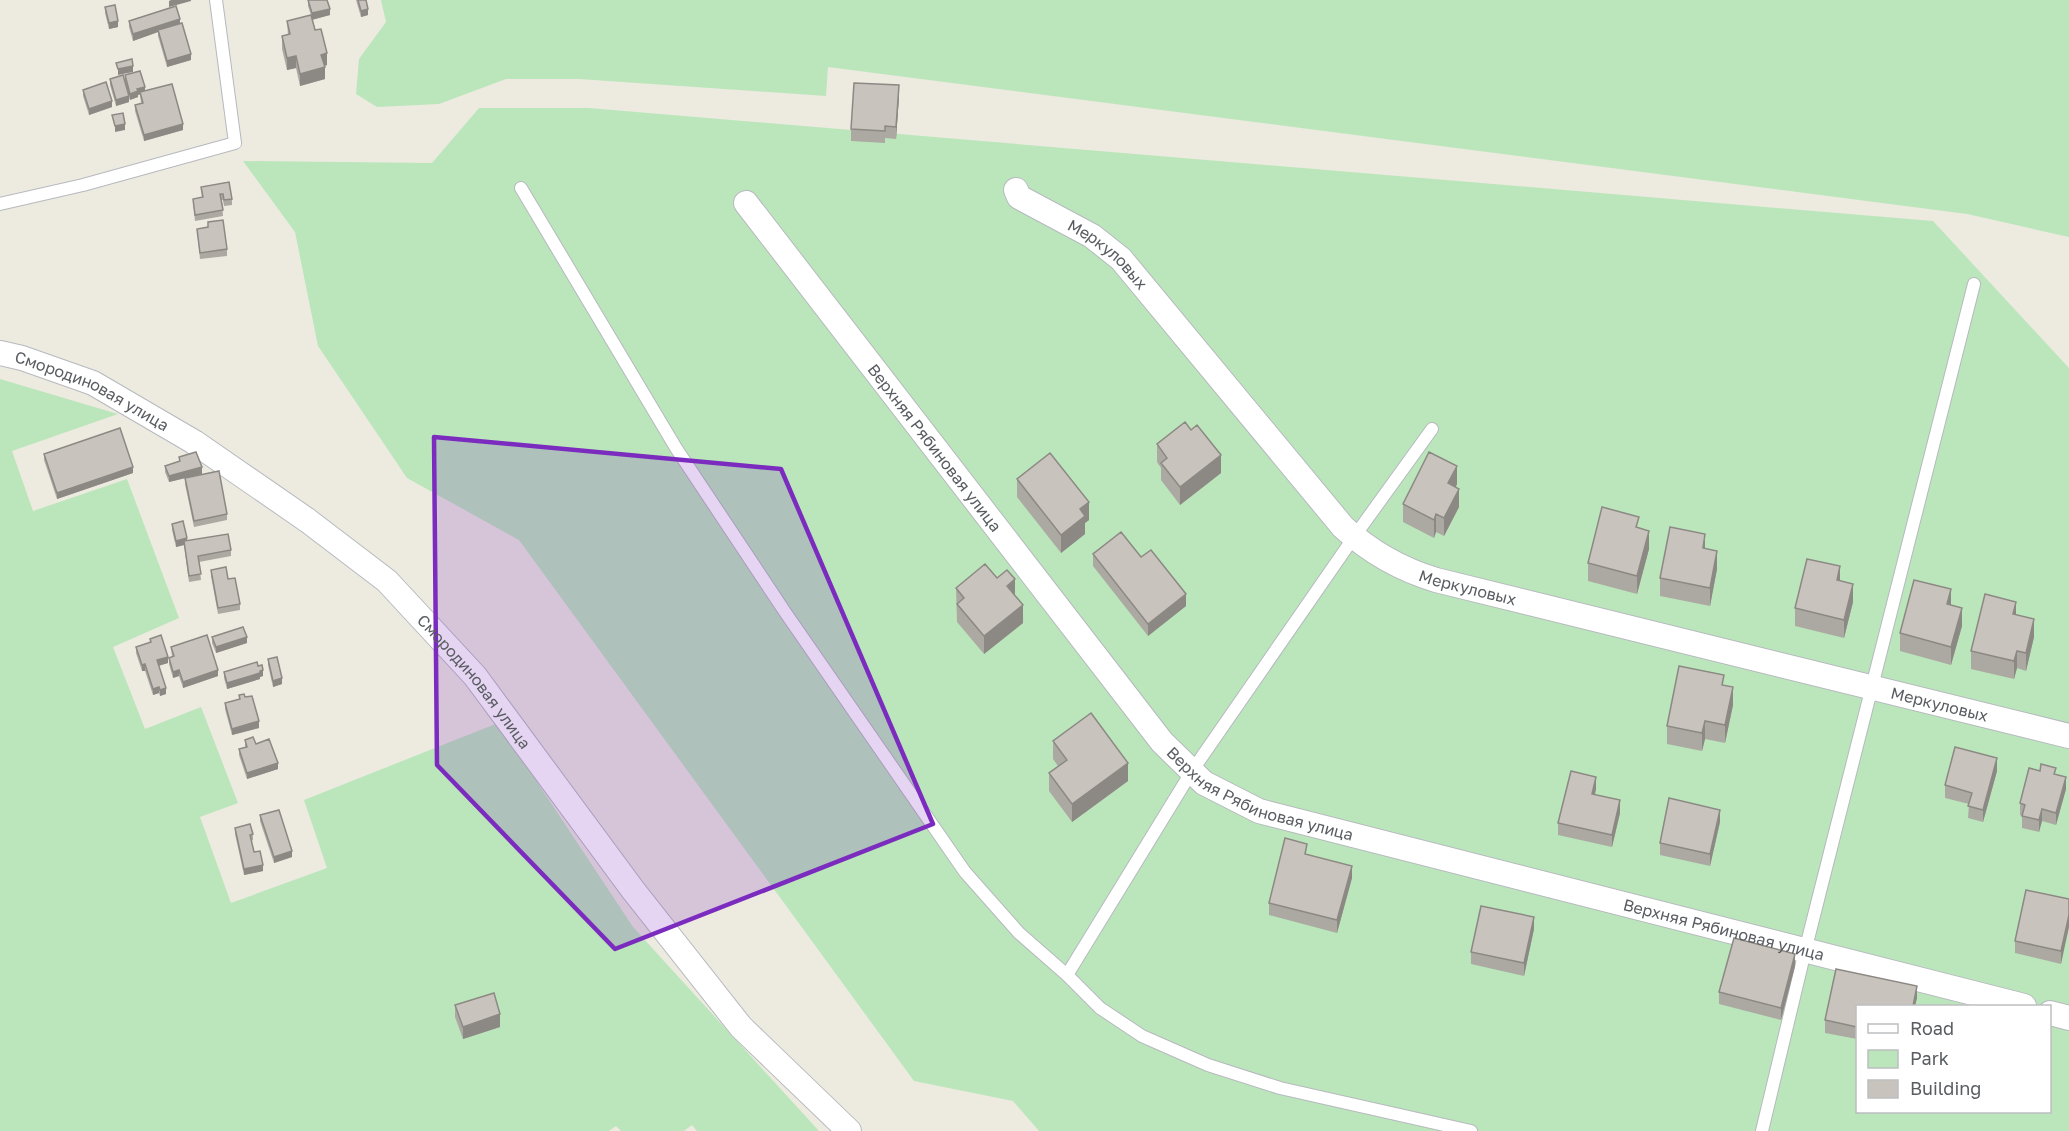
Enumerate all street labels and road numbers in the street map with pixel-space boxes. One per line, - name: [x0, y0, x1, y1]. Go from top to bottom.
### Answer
- street label: Меркуловых: [1064, 215, 1152, 293]
- street label: Смородиновая улица: [13, 347, 173, 435]
- street label: Верхняя Рябиновая улица: [864, 360, 1006, 536]
- street label: Меркуловых: [1416, 565, 1519, 609]
- street label: Смородиновая улица: [413, 610, 535, 753]
- street label: Меркуловых: [1889, 682, 1990, 726]
- street label: Верхняя Рябиновая улица: [1163, 742, 1356, 845]
- street label: Верхняя Рябиновая улица: [1621, 894, 1827, 965]

